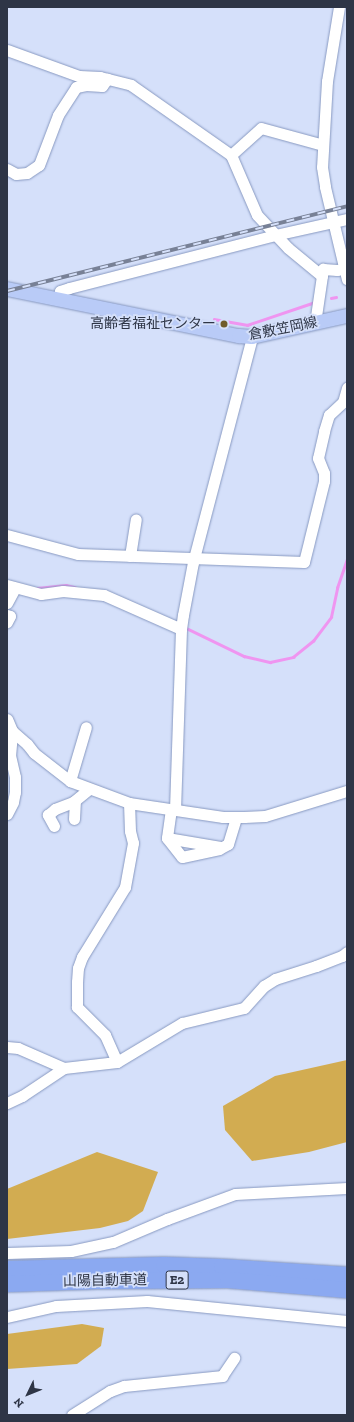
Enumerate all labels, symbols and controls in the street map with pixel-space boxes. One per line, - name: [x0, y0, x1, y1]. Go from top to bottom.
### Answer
- street label: 倉敷笠岡線: [247, 314, 319, 344]
- place label: 高齢者福祉センター: [90, 316, 216, 332]
- marker: 高齢者福祉センター: [219, 319, 229, 329]
- road number: E2: [165, 1269, 189, 1291]
- street label: 山陽自動車道: [63, 1272, 147, 1290]
- north arrow: [8, 1374, 48, 1414]
- text: N: [11, 1395, 26, 1410]

